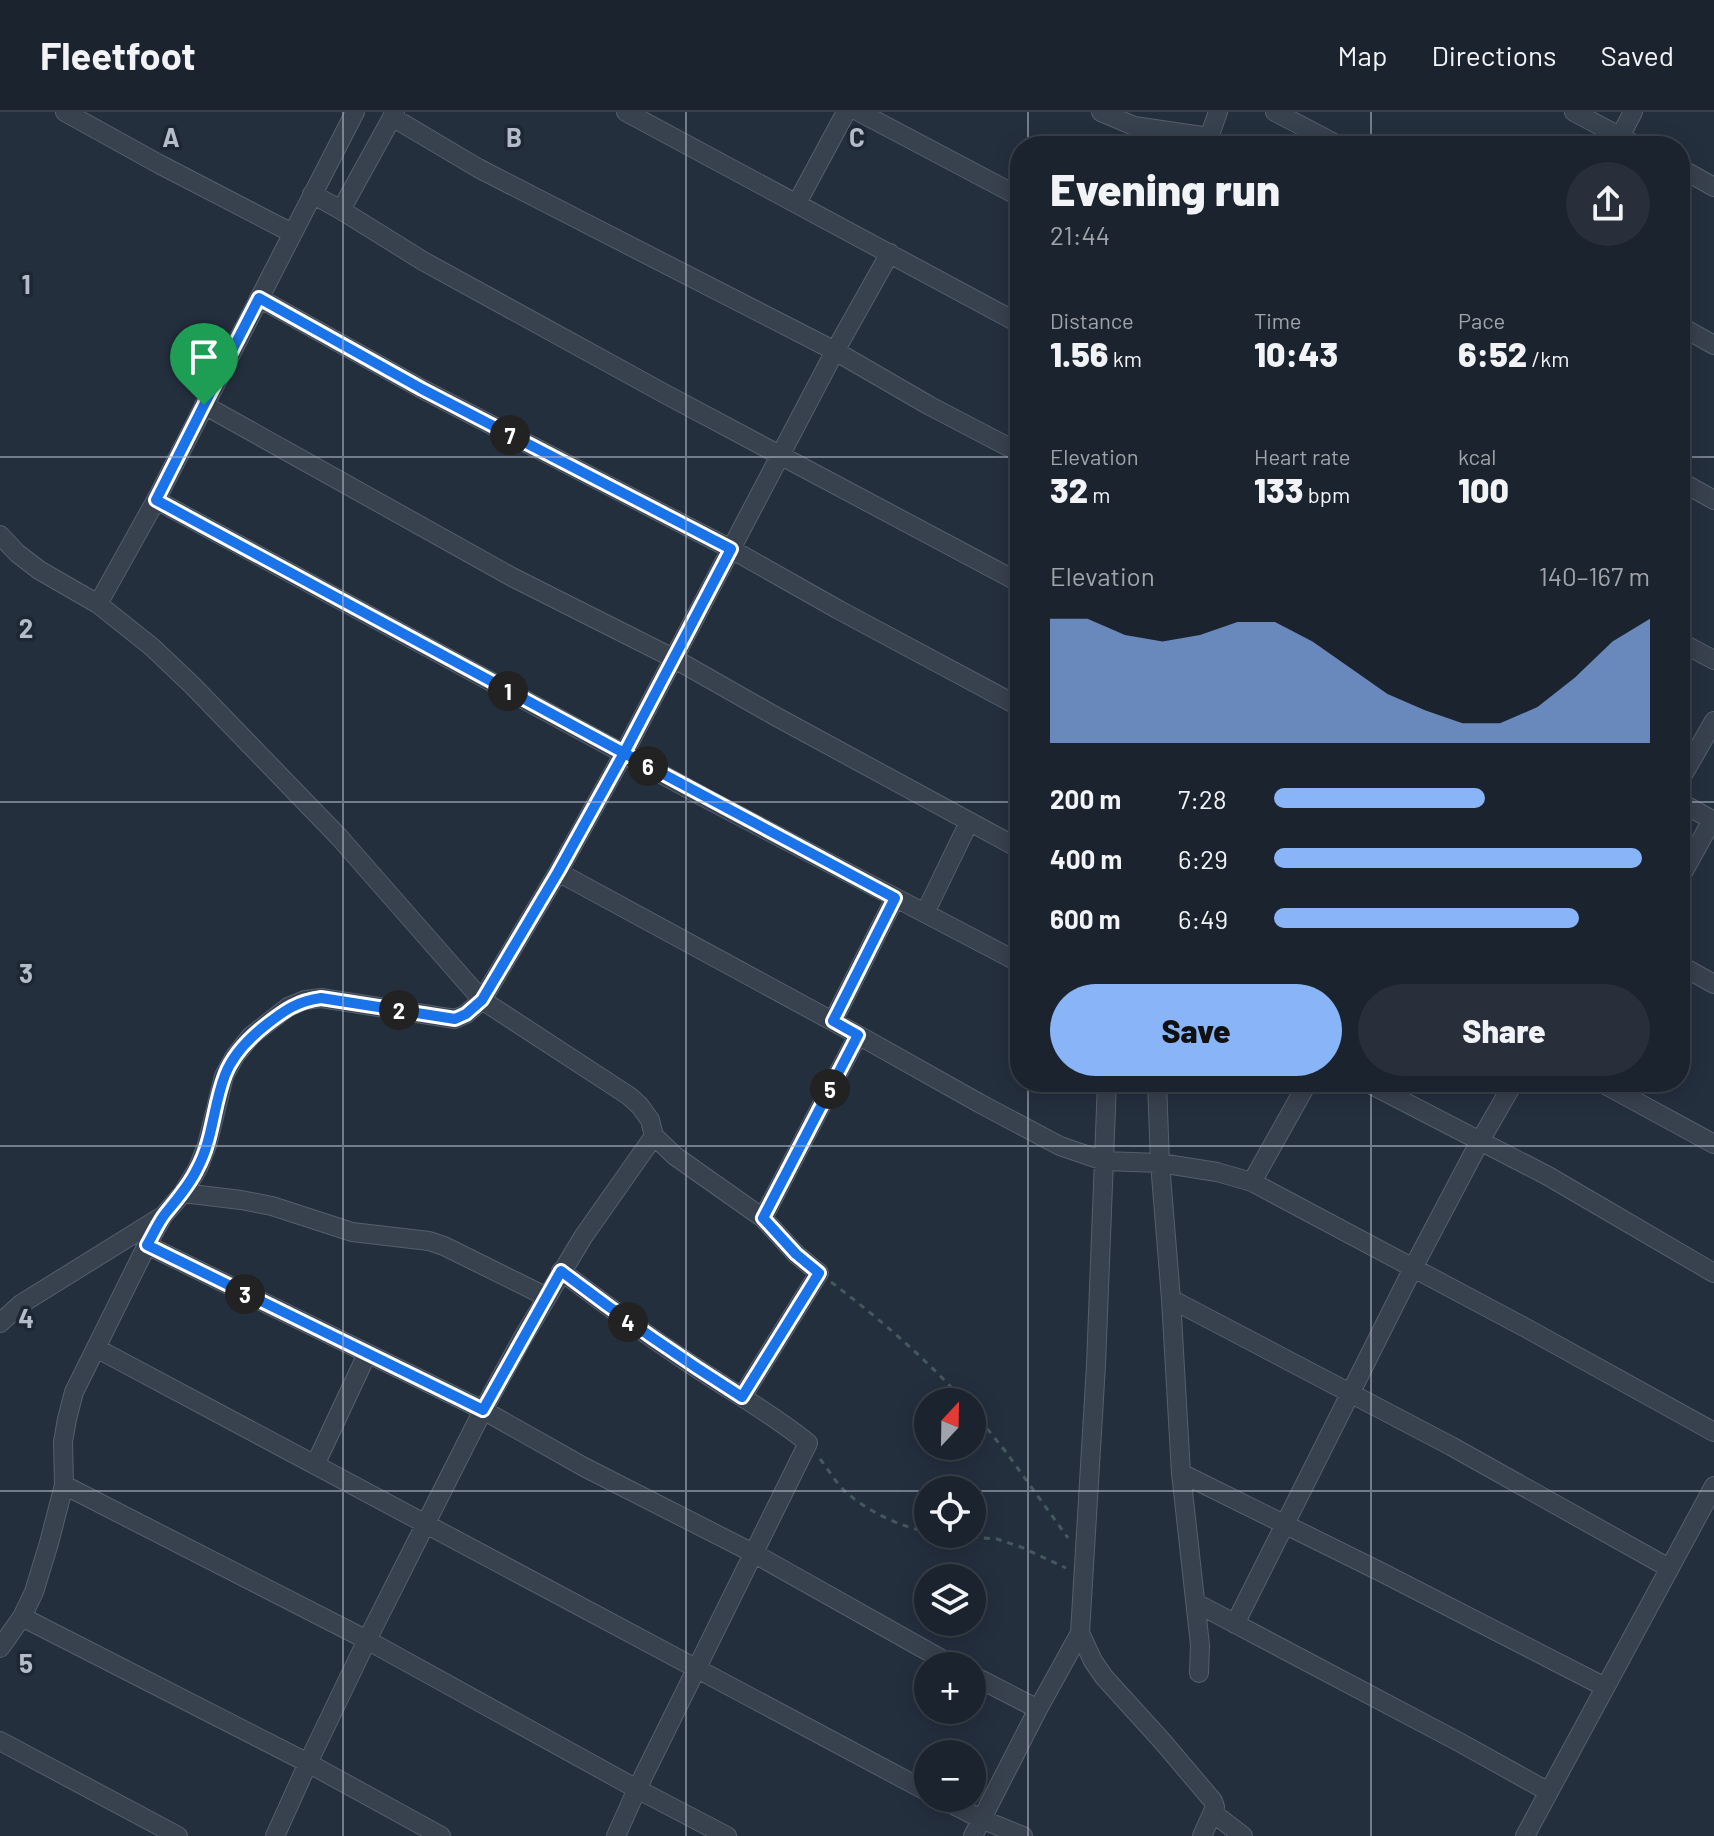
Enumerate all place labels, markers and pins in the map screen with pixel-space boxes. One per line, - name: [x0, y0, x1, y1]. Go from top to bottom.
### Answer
- pin: [170, 323, 238, 405]
- pin: 7: [490, 415, 530, 455]
- pin: 1: [488, 671, 528, 711]
- pin: 6: [628, 746, 668, 786]
- pin: 2: [379, 990, 419, 1030]
- pin: 5: [810, 1069, 850, 1109]
- pin: 3: [225, 1274, 265, 1314]
- pin: 4: [608, 1302, 648, 1342]

